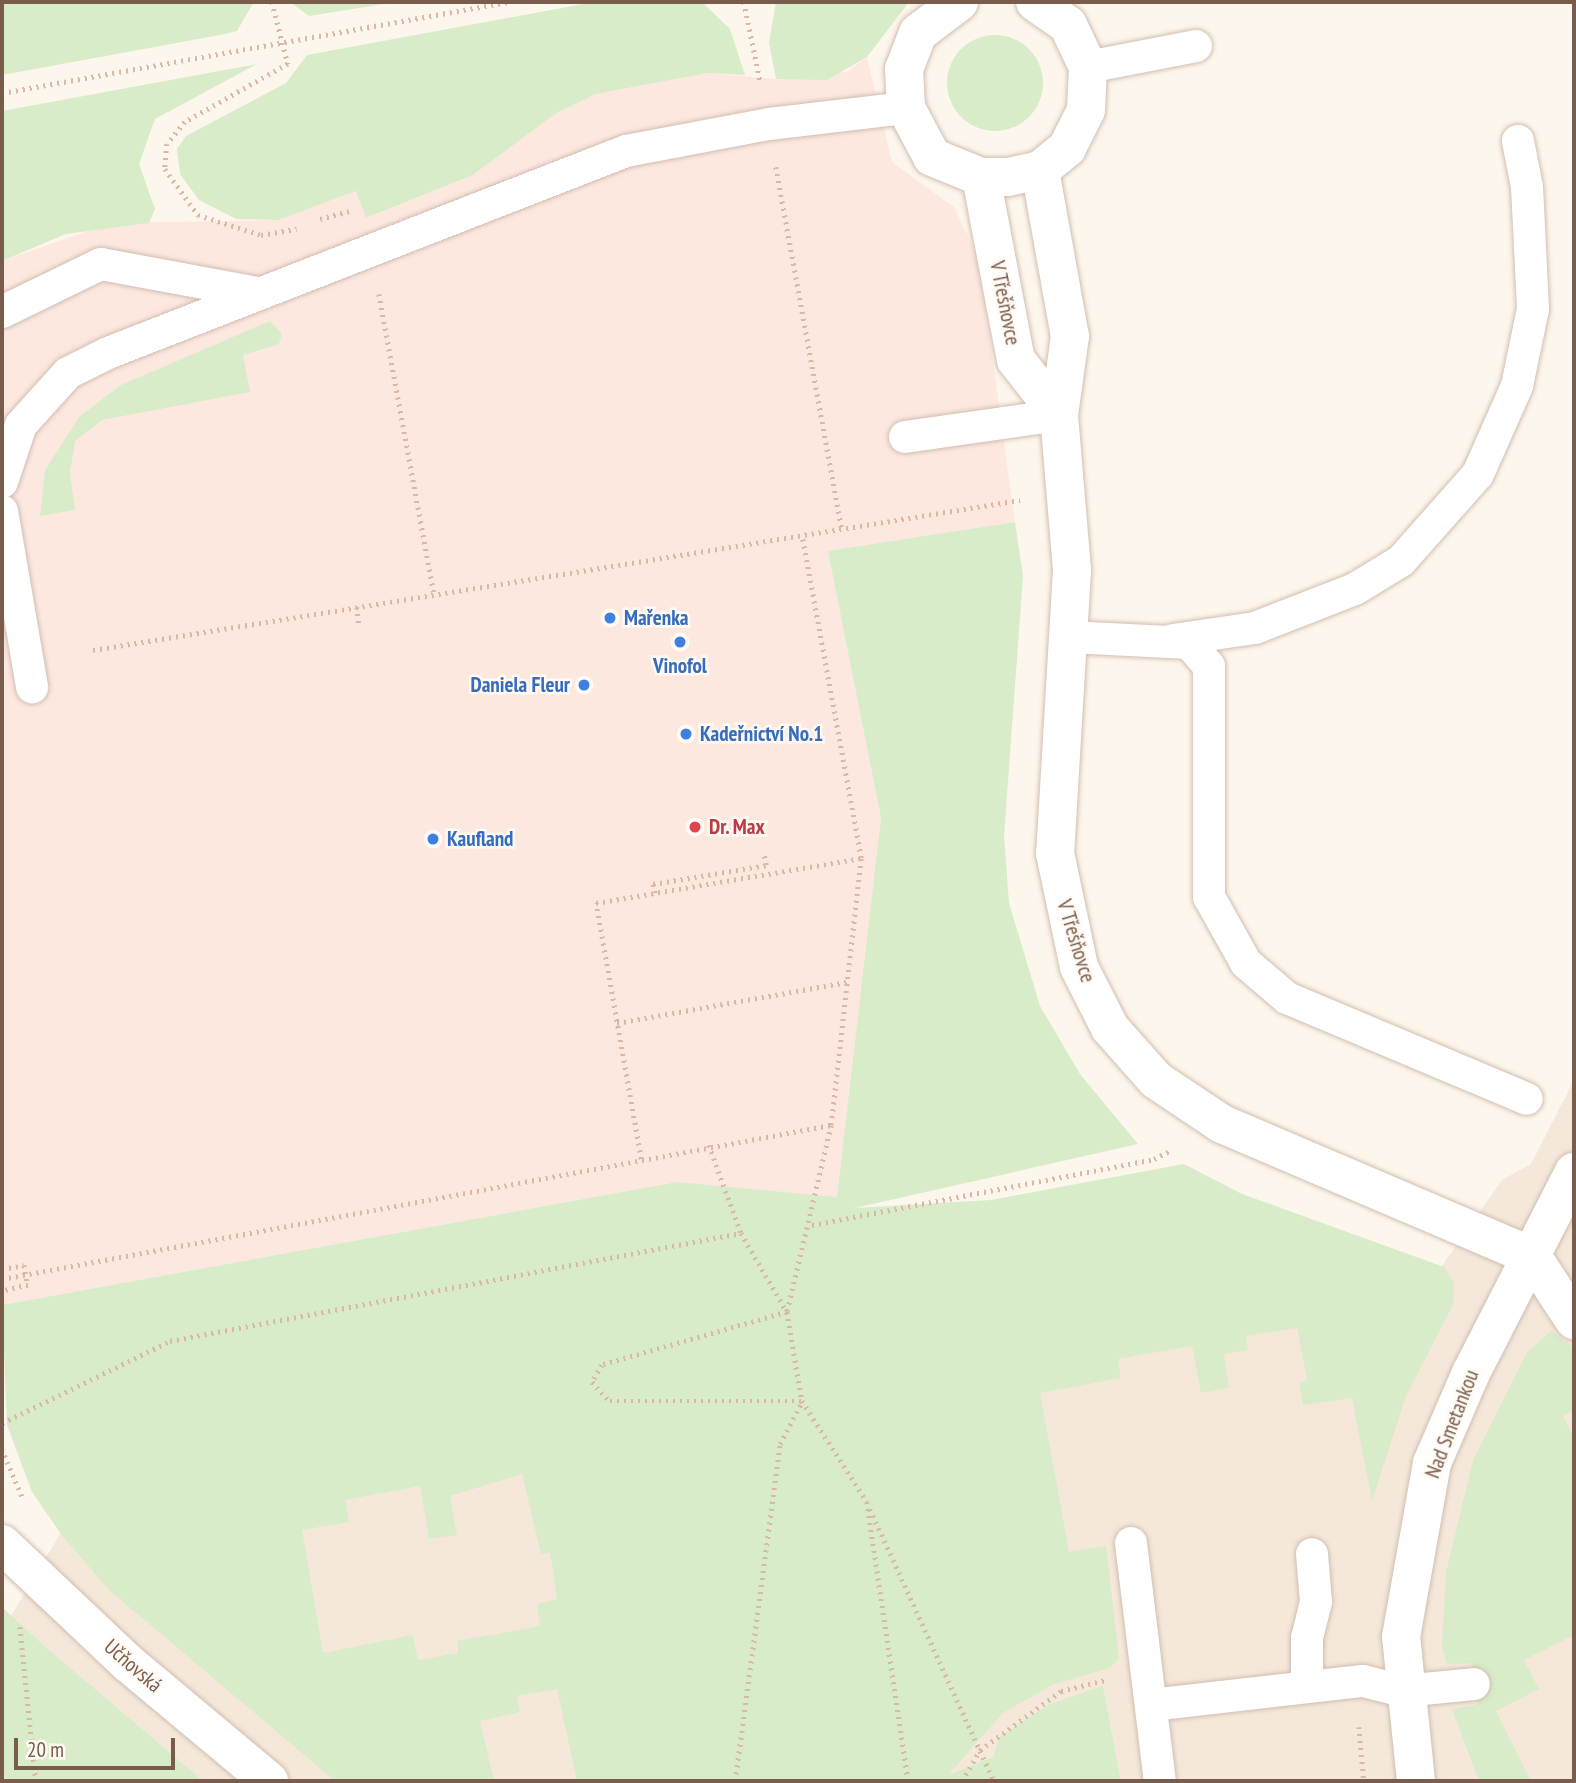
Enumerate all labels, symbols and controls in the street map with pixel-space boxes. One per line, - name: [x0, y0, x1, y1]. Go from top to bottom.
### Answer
- street label: V Třešňovce: [984, 258, 1026, 348]
- place label: Mařenka: [624, 605, 689, 631]
- marker: Mařenka: [602, 610, 618, 626]
- marker: Vinofol: [672, 634, 688, 650]
- place label: Vinofol: [653, 653, 707, 679]
- place label: Daniela Fleur: [470, 672, 570, 698]
- marker: Daniela Fleur: [576, 677, 592, 693]
- place label: Kadeřnictví No.1: [700, 721, 823, 747]
- marker: Kadeřnictví No.1: [678, 726, 694, 742]
- place label: Dr. Max: [709, 814, 766, 840]
- marker: Dr. Max: [687, 819, 703, 835]
- place label: Kaufland: [447, 826, 513, 852]
- marker: Kaufland: [425, 831, 441, 847]
- street label: V Třešňovce: [1051, 896, 1101, 986]
- street label: Nad Smetankou: [1420, 1366, 1484, 1482]
- street label: Učňovská: [99, 1634, 167, 1698]
- scale bar: [18, 1724, 178, 1768]
- text: 20 m: [27, 1736, 64, 1763]

